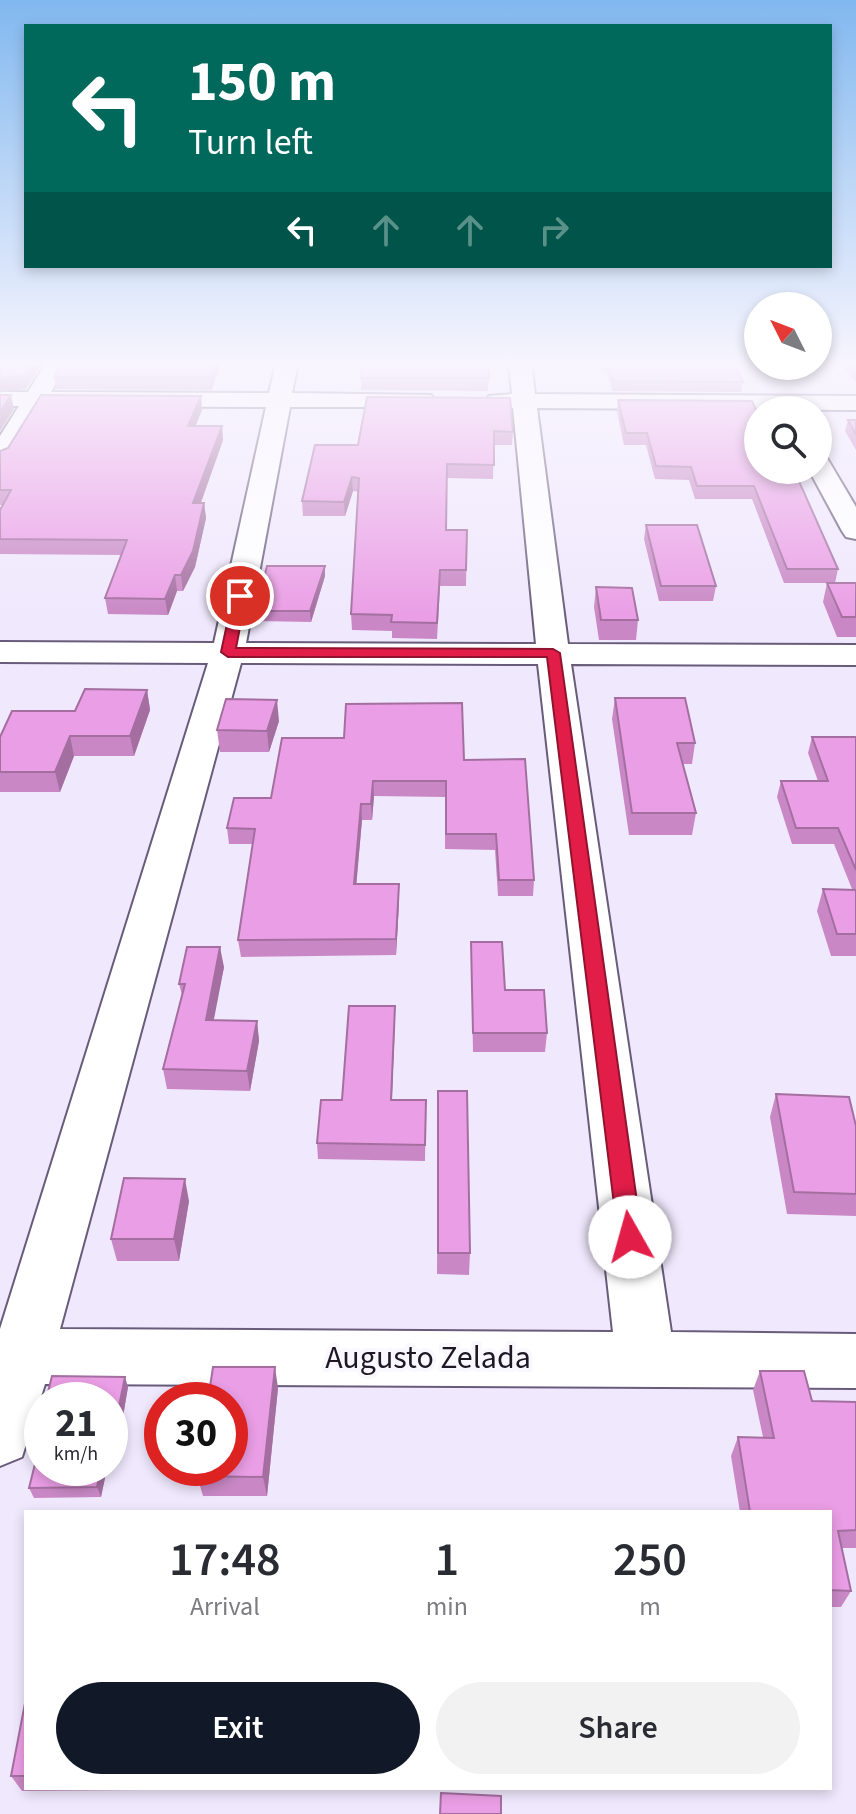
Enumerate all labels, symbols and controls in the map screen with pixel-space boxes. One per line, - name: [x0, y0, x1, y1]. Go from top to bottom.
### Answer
- text: 150 m: [188, 43, 336, 122]
- icon: left: [56, 56, 160, 160]
- text: Turn left: [188, 117, 313, 168]
- icon: left: [280, 208, 324, 252]
- icon: ahead: [364, 208, 408, 252]
- icon: ahead: [448, 208, 492, 252]
- icon: right: [532, 208, 576, 252]
- north arrow: [744, 292, 832, 380]
- map controls: [744, 292, 832, 484]
- button: search: [744, 396, 832, 484]
- pin: [206, 562, 274, 630]
- icon: arrive: [218, 574, 262, 618]
- position arrow: [588, 1195, 672, 1279]
- street label: Augusto Zelada: [325, 1335, 531, 1381]
- speed limit sign: 30: [144, 1382, 248, 1486]
- text: 21: [55, 1395, 97, 1452]
- text: km/h: [54, 1440, 98, 1468]
- text: 17:48: [169, 1526, 281, 1594]
- text: 1: [435, 1526, 459, 1594]
- text: 250: [613, 1526, 687, 1594]
- text: Arrival: [190, 1588, 260, 1625]
- text: min: [426, 1588, 468, 1625]
- text: m: [639, 1588, 661, 1625]
- button: Exit: [56, 1682, 420, 1774]
- button: Share: [436, 1682, 800, 1774]

